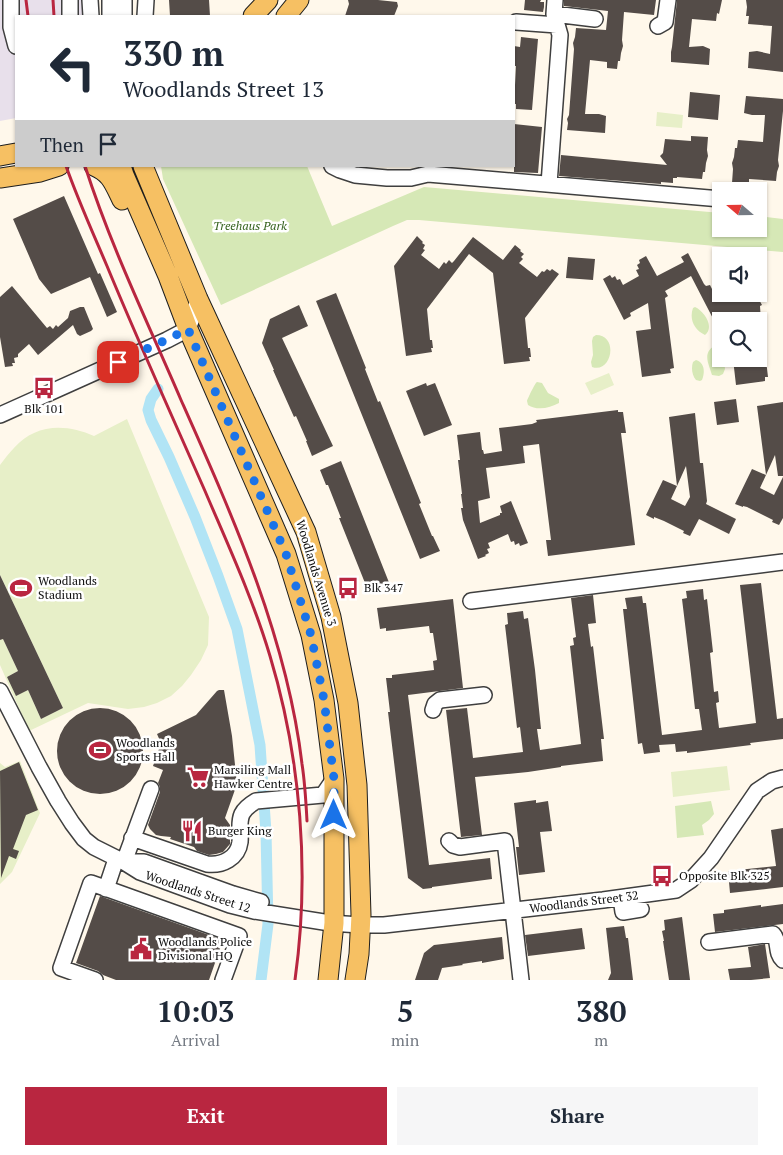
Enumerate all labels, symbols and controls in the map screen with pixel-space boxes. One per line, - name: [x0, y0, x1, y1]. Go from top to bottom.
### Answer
- text: 330 m: [123, 30, 224, 76]
- icon: left: [40, 35, 105, 100]
- text: Woodlands Street 13: [123, 74, 324, 103]
- icon: arrive: [94, 130, 122, 158]
- text: Then: [40, 132, 84, 157]
- north arrow: [712, 182, 768, 238]
- map controls: [712, 182, 767, 367]
- park label: Treehaus Park: [213, 218, 287, 233]
- button: sound: [712, 247, 767, 302]
- button: search: [712, 312, 767, 367]
- pin: [97, 341, 139, 383]
- icon: arrive: [104, 348, 132, 376]
- bus stop icon: Blk 101: [31, 375, 57, 401]
- place label: Blk 101: [24, 401, 64, 416]
- street label: Woodlands Avenue 3: [293, 518, 340, 628]
- place label: Woodlands Stadium: [38, 573, 97, 602]
- sports icon: Woodlands Stadium: [8, 575, 34, 601]
- bus stop icon: Blk 347: [335, 575, 361, 601]
- place label: Blk 347: [364, 580, 403, 595]
- place label: Woodlands Sports Hall: [116, 735, 175, 764]
- sports icon: Woodlands Sports Hall: [87, 737, 113, 763]
- place label: Marsiling Mall Hawker Centre: [214, 762, 293, 791]
- supermarket icon: Marsiling Mall Hawker Centre: [185, 764, 211, 790]
- position arrow: [307, 788, 359, 840]
- restaurant icon: Burger King: [179, 818, 205, 844]
- place label: Burger King: [208, 823, 272, 838]
- bus stop icon: Opposite Blk 325: [649, 863, 675, 889]
- street label: Woodlands Street 12: [144, 867, 253, 916]
- place label: Opposite Blk 325: [679, 868, 770, 883]
- street label: Woodlands Street 32: [529, 887, 639, 916]
- place label: Woodlands Police Divisional HQ: [158, 934, 252, 963]
- public building icon: Woodlands Police Divisional HQ: [128, 936, 154, 962]
- text: 10:03: [156, 991, 235, 1031]
- text: 5: [397, 991, 414, 1031]
- text: 380: [576, 991, 627, 1031]
- text: Arrival: [171, 1029, 220, 1051]
- text: min: [391, 1029, 419, 1051]
- text: m: [594, 1029, 608, 1051]
- button: Exit: [25, 1087, 387, 1145]
- button: Share: [397, 1087, 758, 1145]

